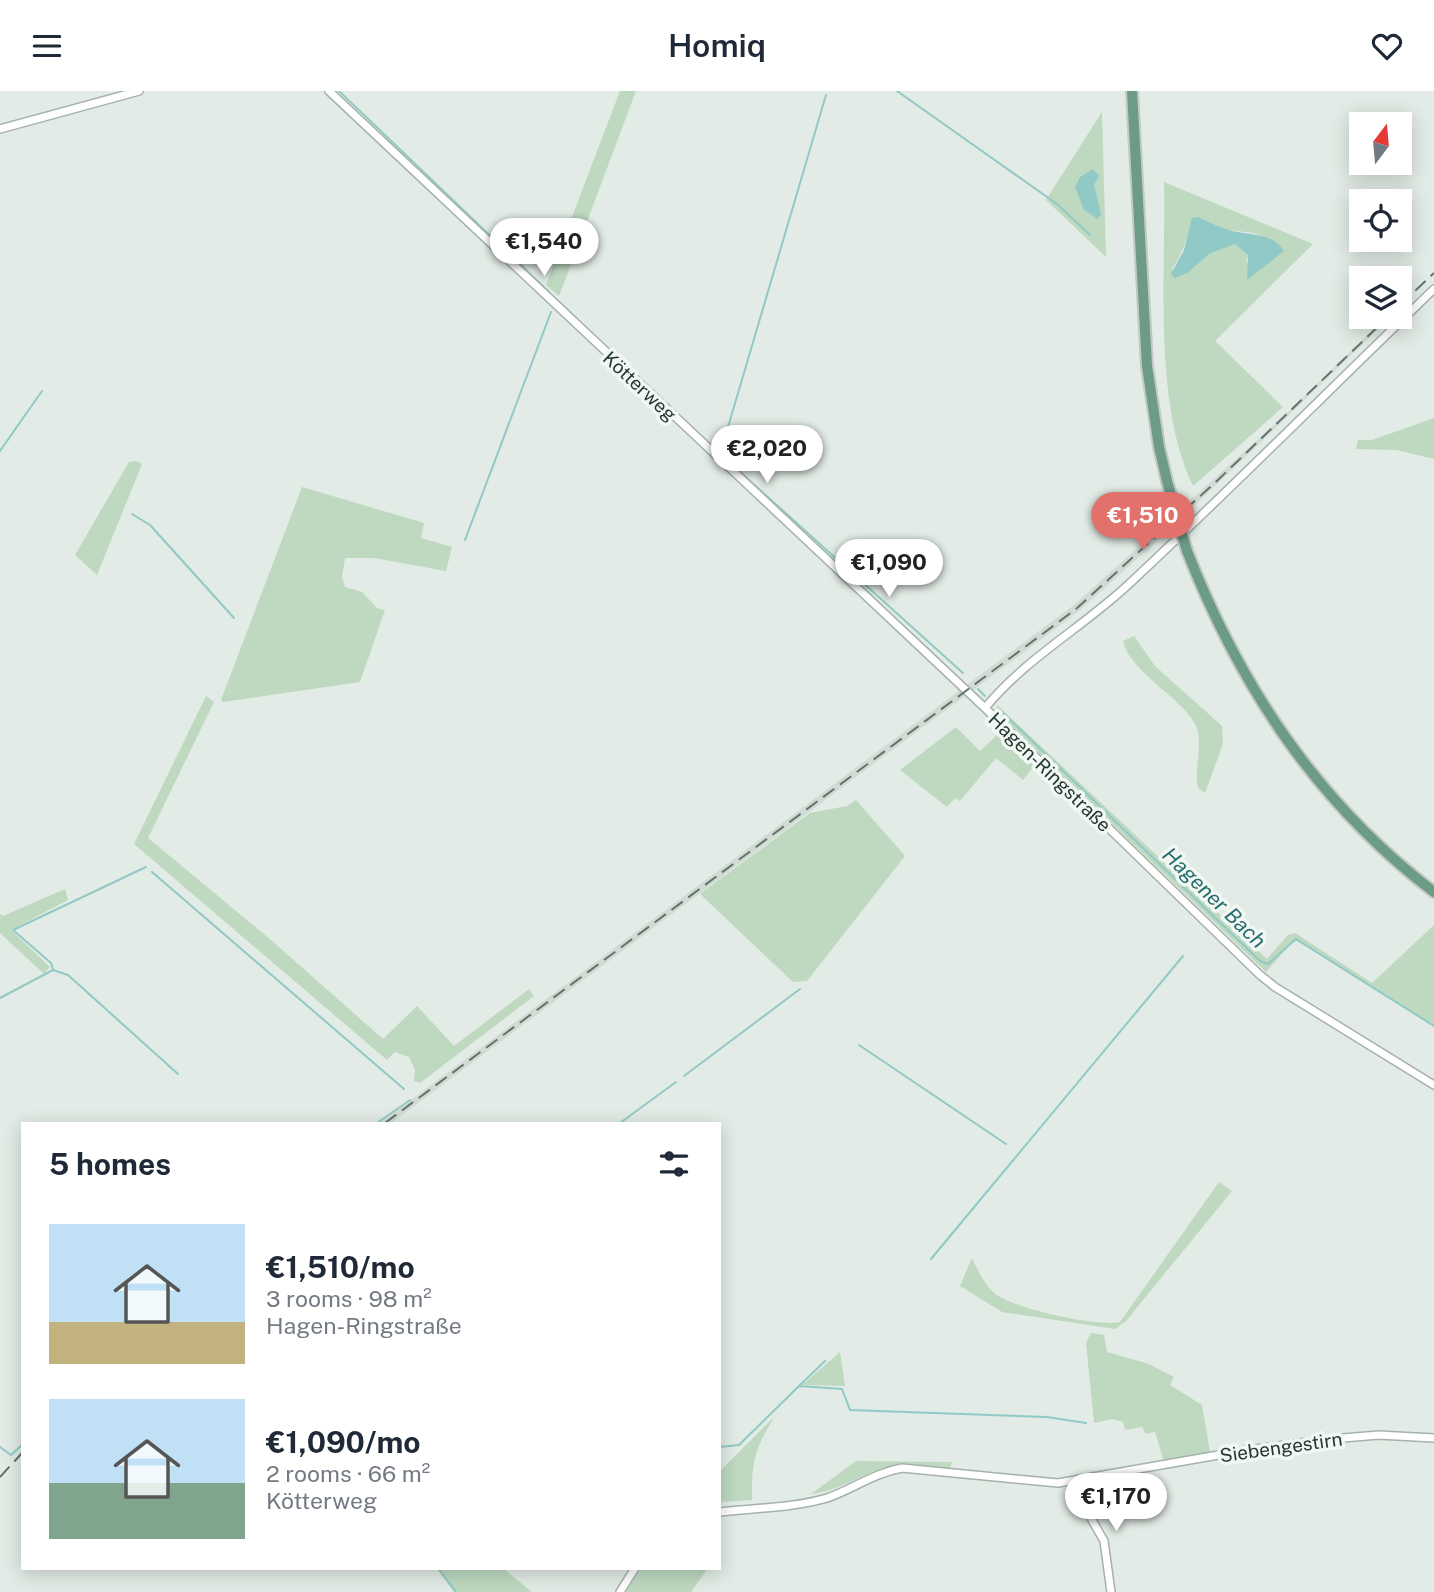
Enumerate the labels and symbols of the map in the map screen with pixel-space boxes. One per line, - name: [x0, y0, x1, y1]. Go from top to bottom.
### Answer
- north arrow: [1349, 112, 1412, 175]
- pin: €1,540: [487, 219, 601, 278]
- street label: Kötterweg: [599, 347, 681, 426]
- pin: €2,020: [710, 425, 824, 485]
- pin: €1,510: [1086, 493, 1200, 552]
- pin: €1,090: [832, 539, 946, 599]
- street label: Hagen-Ringstraße: [984, 708, 1116, 836]
- water label: Hagener Bach: [1158, 842, 1271, 953]
- street label: Siebengestirn: [1218, 1428, 1344, 1466]
- pin: €1,170: [1059, 1473, 1173, 1533]

